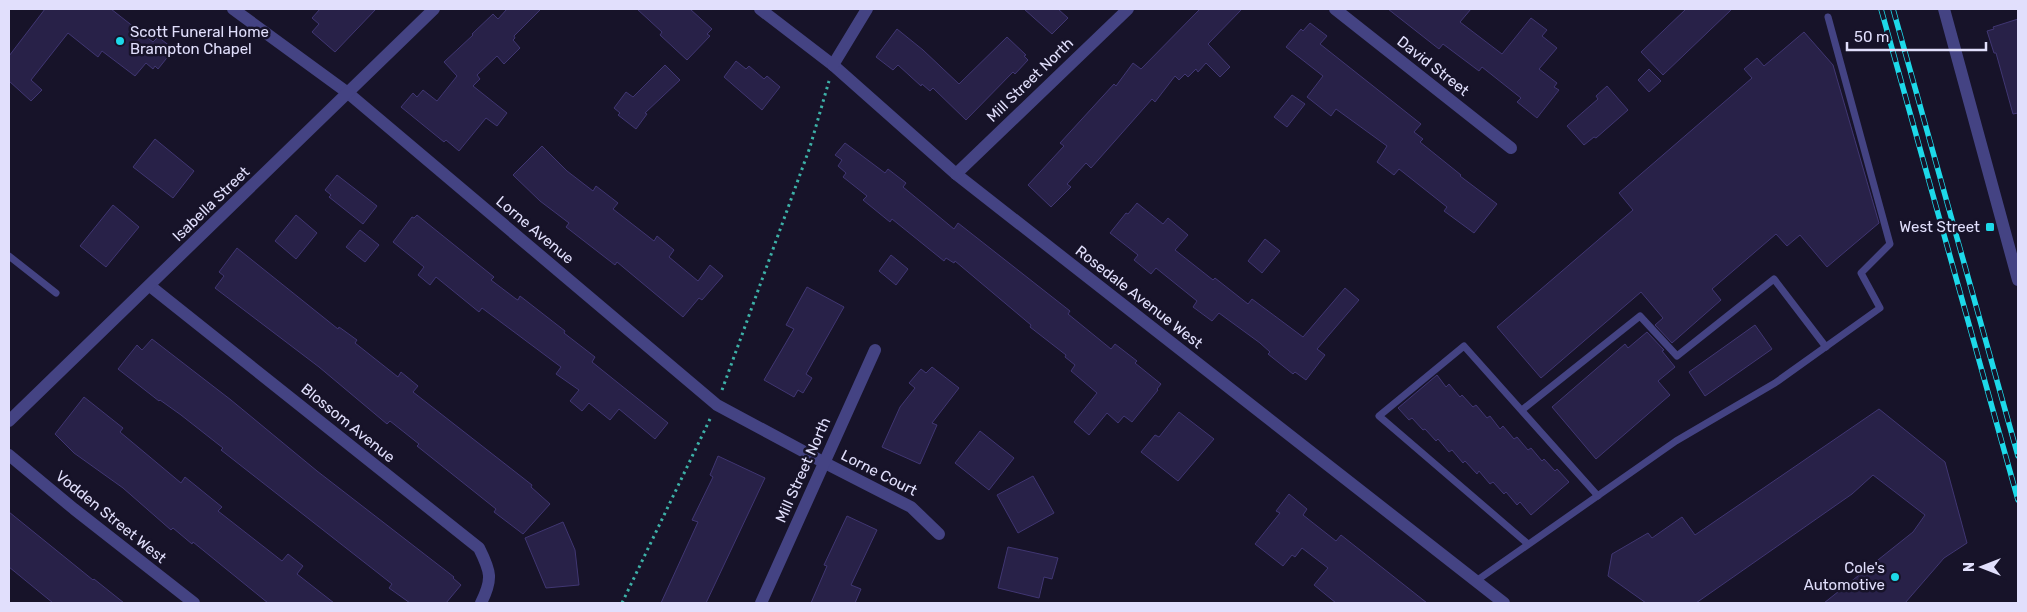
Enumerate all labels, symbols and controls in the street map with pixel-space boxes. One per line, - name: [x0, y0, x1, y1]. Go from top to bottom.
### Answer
- scale bar: [1847, 20, 1986, 52]
- place label: Scott Funeral Home Brampton Chapel: [130, 23, 269, 58]
- text: 50 m: [1854, 28, 1889, 46]
- street label: David Street: [1393, 32, 1473, 100]
- street label: Mill Street North: [983, 34, 1077, 126]
- marker: Scott Funeral Home Brampton Chapel: [114, 35, 126, 47]
- street label: Isabella Street: [169, 163, 253, 245]
- street label: Lorne Avenue: [492, 192, 578, 268]
- place label: West Street: [1899, 218, 1980, 236]
- marker: West Street: [1984, 221, 1996, 233]
- street label: Rosedale Avenue West: [1072, 242, 1206, 352]
- street label: Blossom Avenue: [298, 380, 398, 466]
- street label: Mill Street North: [772, 415, 834, 525]
- street label: Lorne Court: [838, 446, 920, 500]
- street label: Vodden Street West: [52, 467, 170, 567]
- north arrow: [1957, 542, 2007, 592]
- place label: Cole's Automotive: [1804, 559, 1885, 594]
- text: N: [1961, 562, 1978, 572]
- marker: Cole's Automotive: [1889, 571, 1901, 583]

